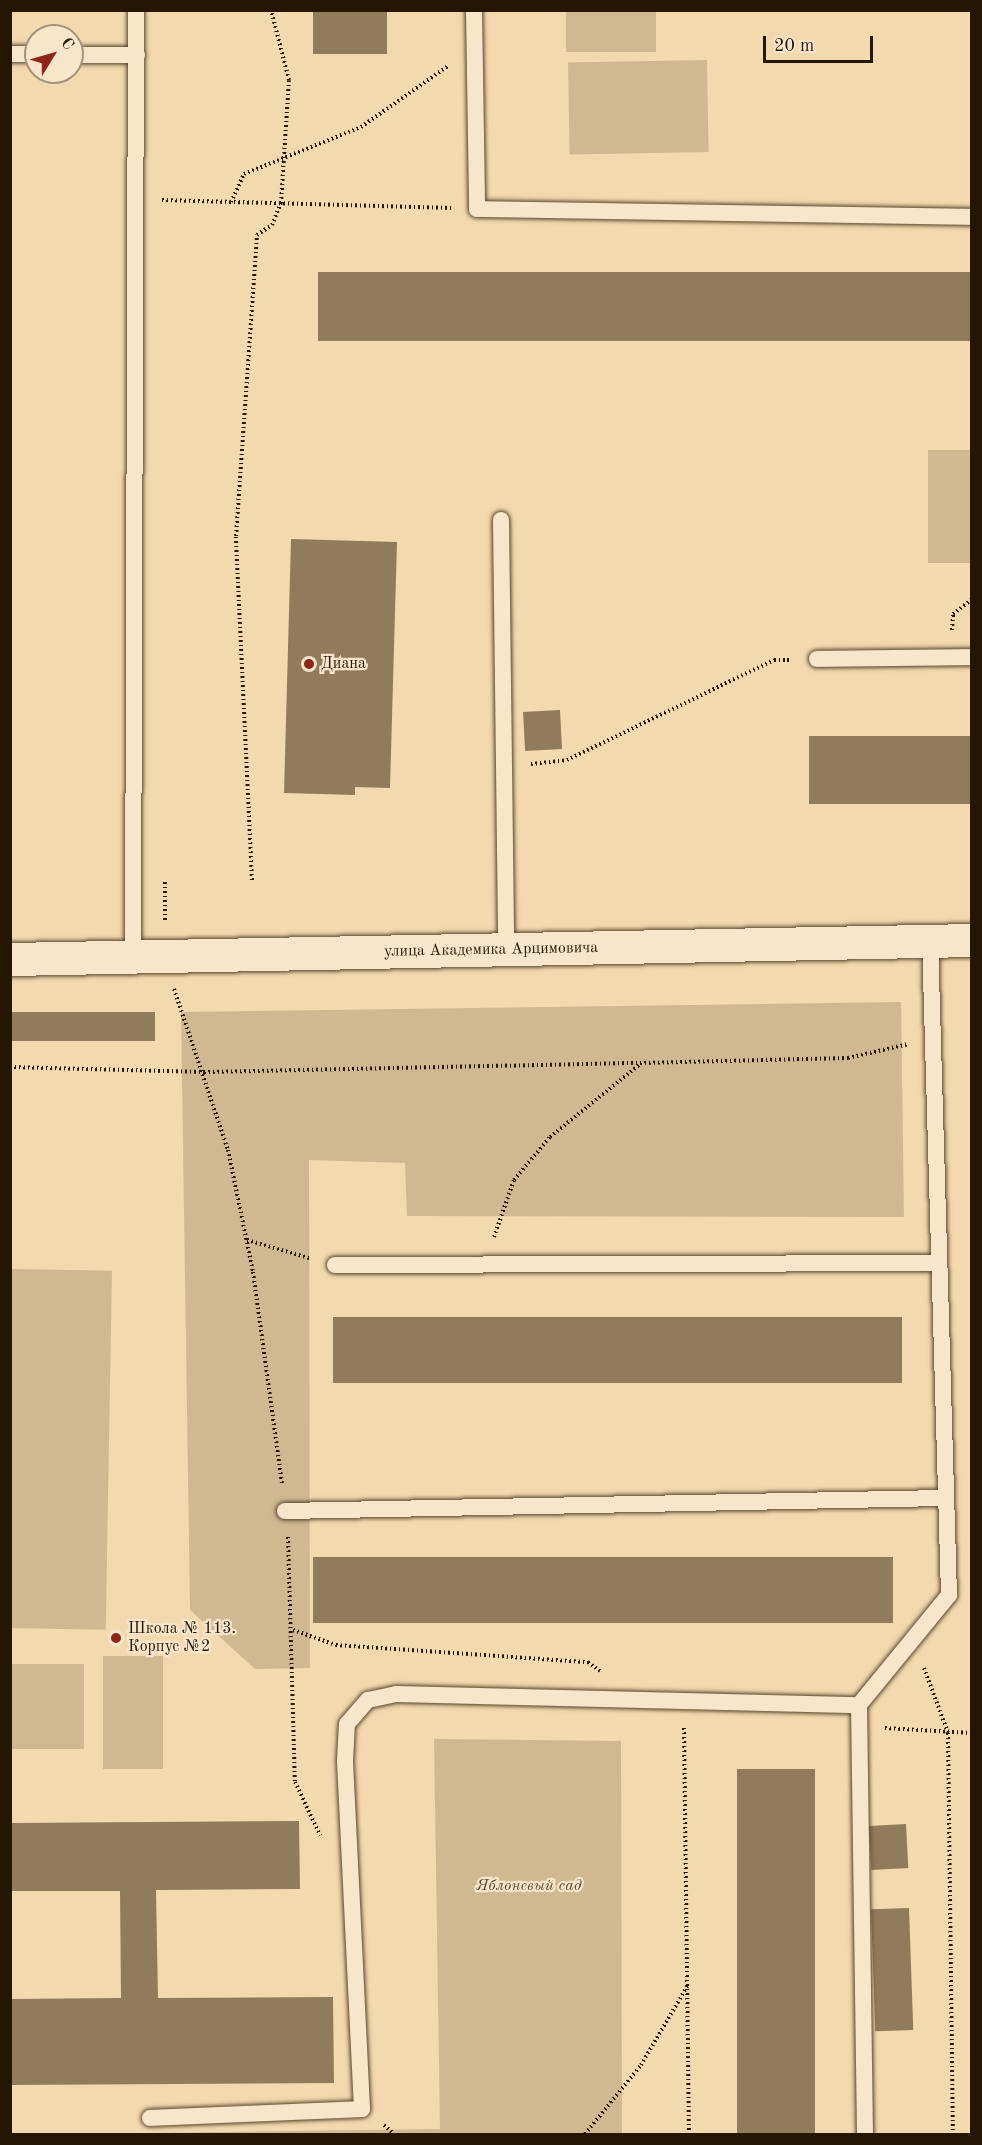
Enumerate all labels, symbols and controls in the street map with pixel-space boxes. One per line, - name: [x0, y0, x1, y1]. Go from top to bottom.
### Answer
- north arrow: [24, 24, 84, 84]
- scale bar: [766, 24, 876, 62]
- text: С: [57, 35, 76, 53]
- text: 20 m: [774, 37, 814, 55]
- place label: Диана: [321, 654, 366, 674]
- marker: Диана: [302, 657, 316, 671]
- street label: улица Академика Арцимовича: [384, 939, 598, 961]
- place label: Школа № 113. Корпус №2: [128, 1619, 236, 1657]
- marker: Школа № 113. Корпус №2: [109, 1631, 123, 1645]
- park label: Яблоневый сад: [476, 1876, 582, 1896]

